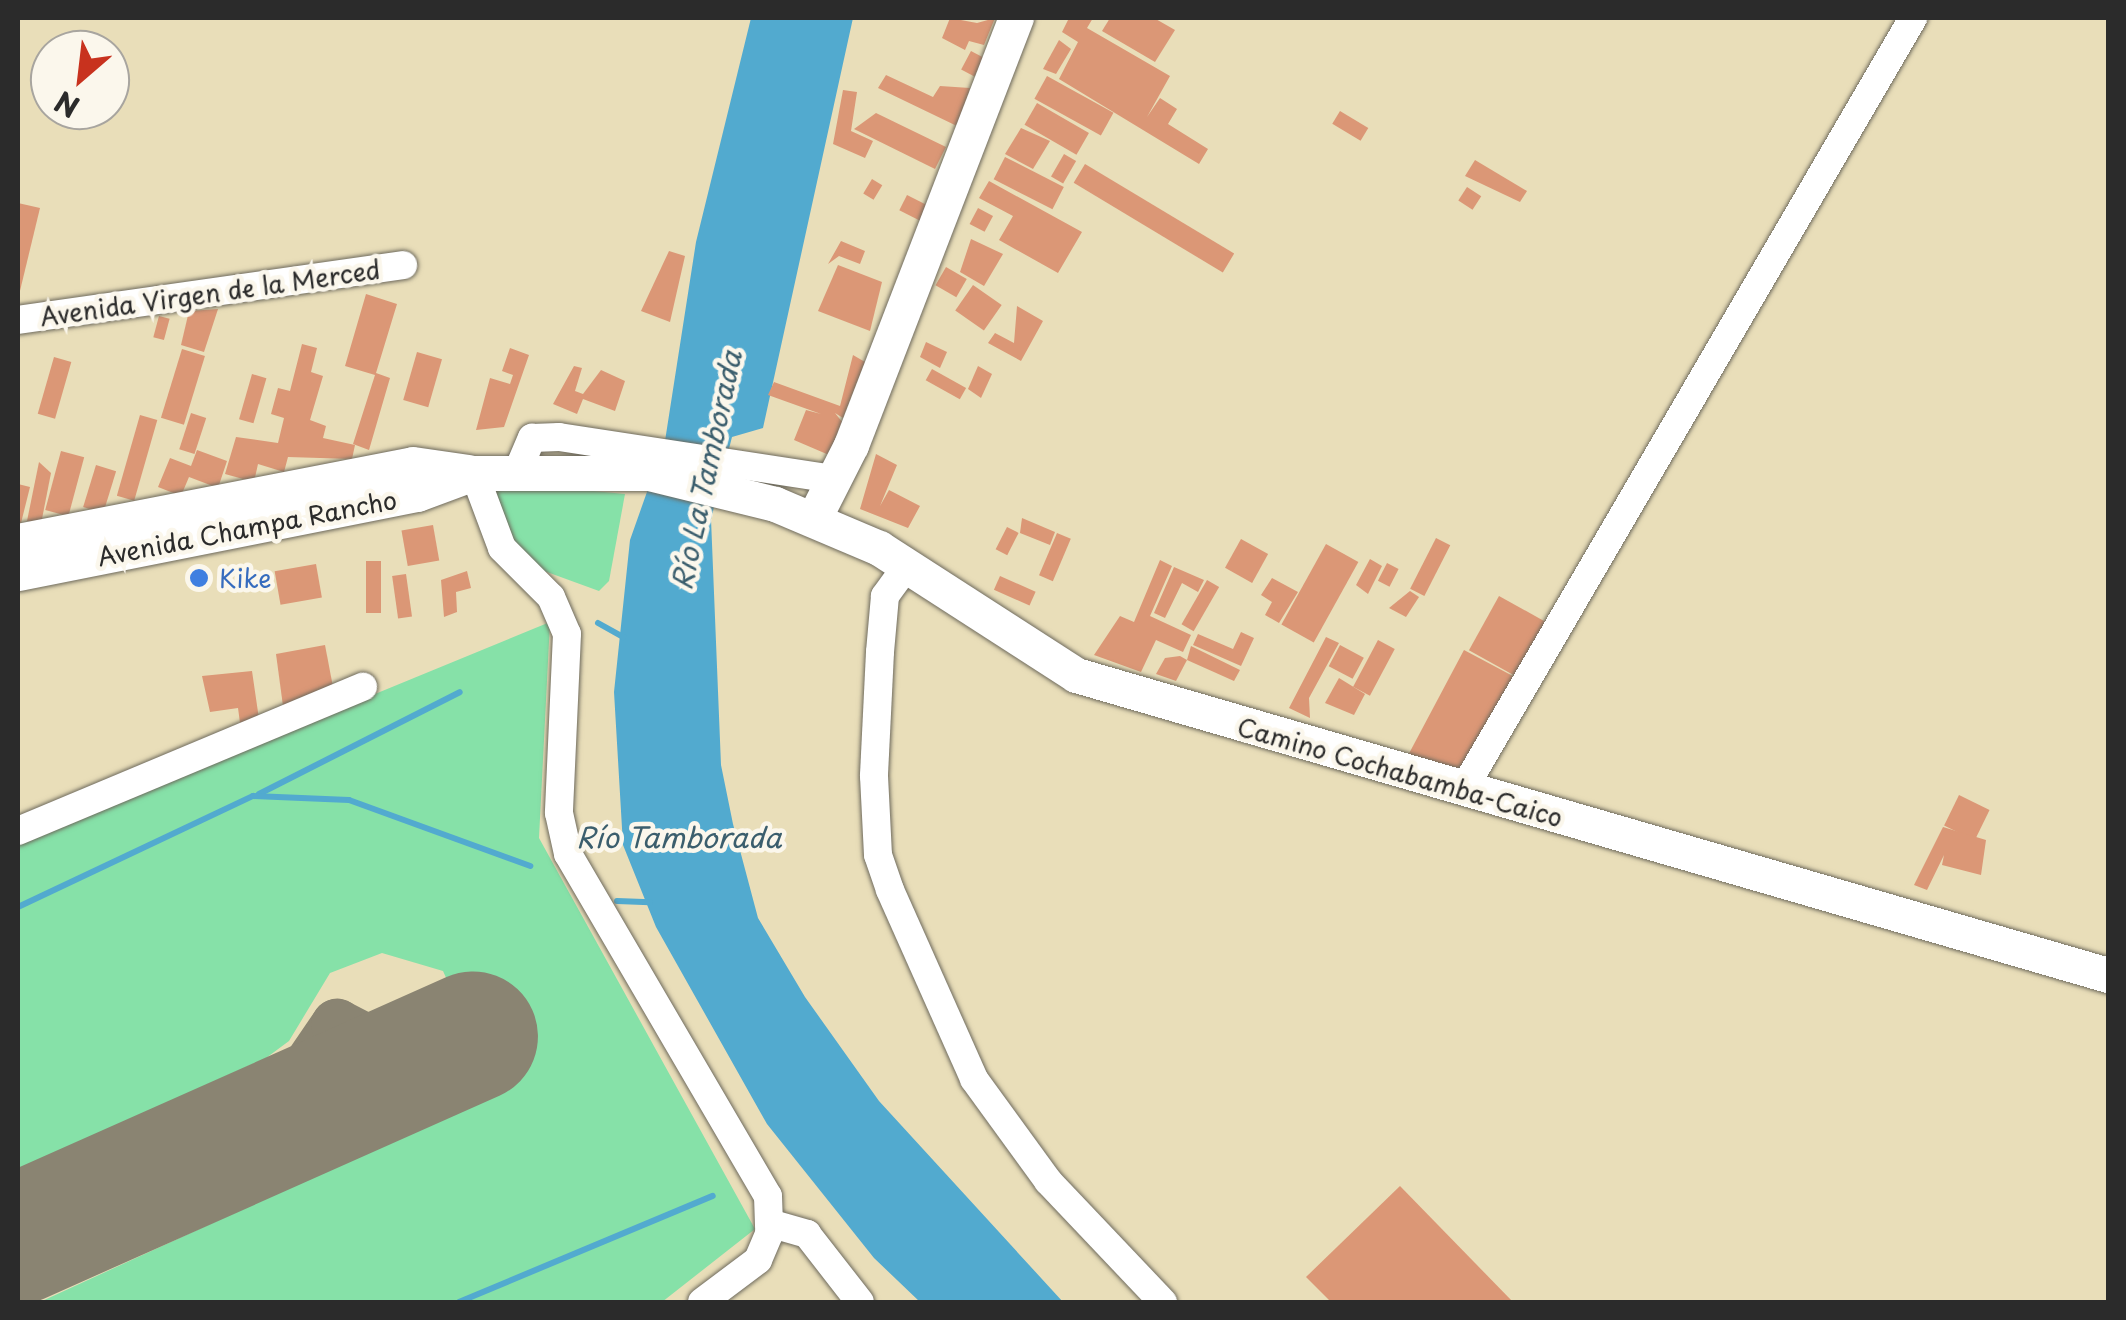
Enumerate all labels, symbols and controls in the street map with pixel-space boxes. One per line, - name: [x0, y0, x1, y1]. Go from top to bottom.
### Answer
- north arrow: [30, 30, 130, 130]
- text: N: [47, 81, 87, 129]
- street label: Avenida Virgen de la Merced: [38, 254, 382, 332]
- water label: Río La Tamborada: [664, 344, 748, 596]
- street label: Avenida Champa Rancho: [96, 484, 398, 572]
- place label: Kike: [219, 563, 271, 593]
- marker: Kike: [188, 567, 210, 589]
- street label: Camino Cochabamba-Caico: [1234, 711, 1566, 833]
- water label: Río Tamborada: [575, 820, 783, 854]

